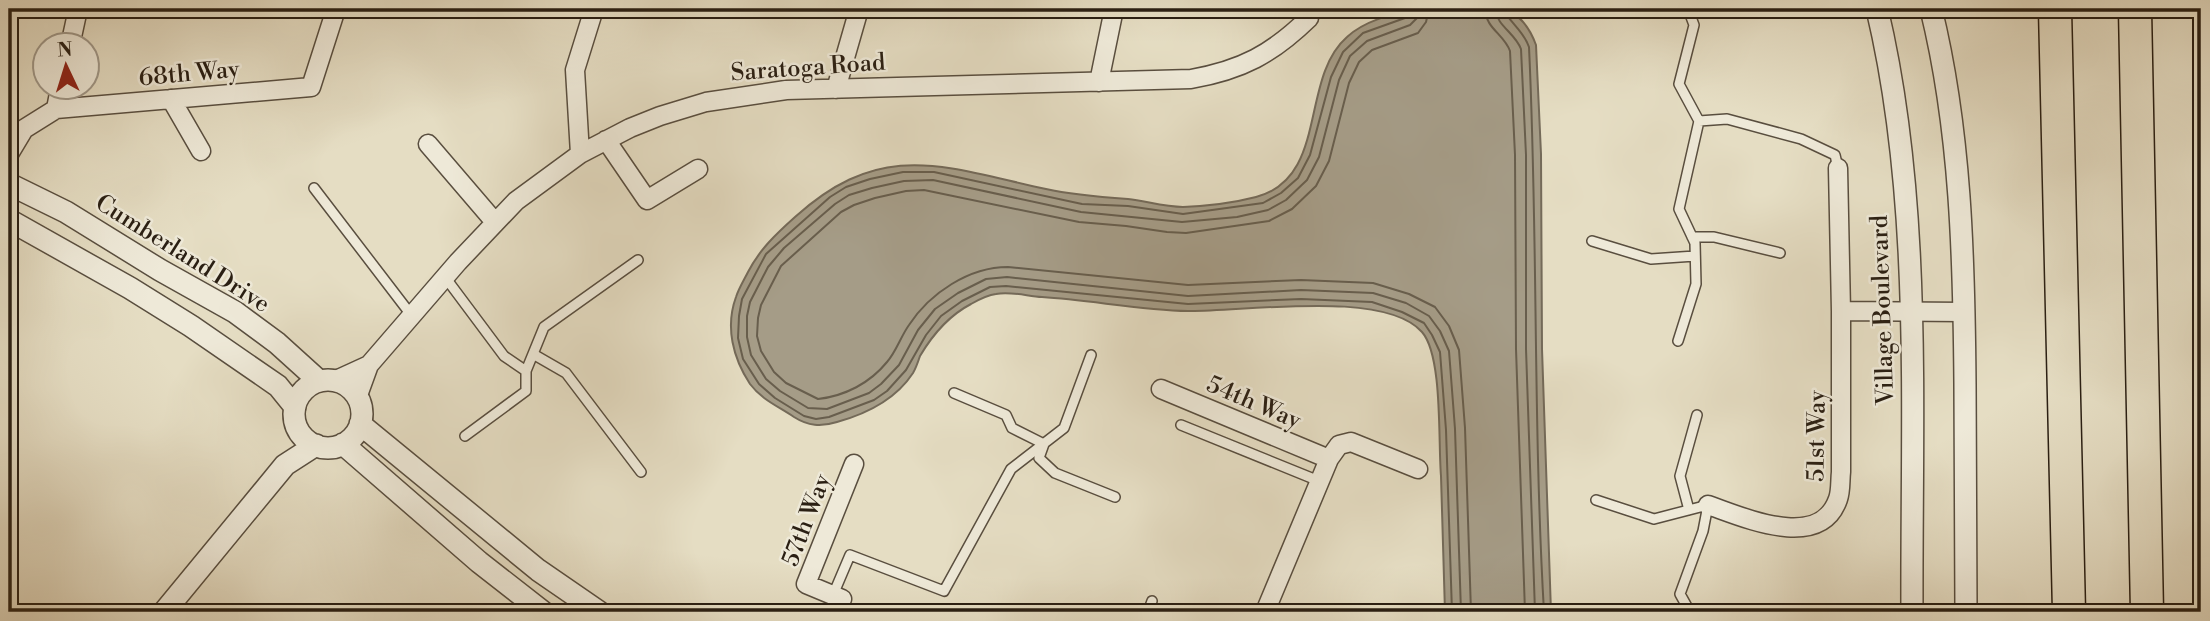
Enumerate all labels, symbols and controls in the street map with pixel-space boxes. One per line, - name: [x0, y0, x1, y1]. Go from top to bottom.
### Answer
- north arrow: [32, 32, 102, 102]
- text: N: [57, 38, 73, 63]
- street label: Saratoga Road: [730, 48, 887, 88]
- street label: 68th Way: [137, 55, 241, 93]
- street label: Cumberland Drive: [90, 188, 275, 320]
- street label: Village Boulevard: [1865, 214, 1901, 407]
- street label: 54th Way: [1202, 370, 1306, 436]
- street label: 51st Way: [1801, 390, 1833, 482]
- street label: 57th Way: [776, 470, 838, 571]

